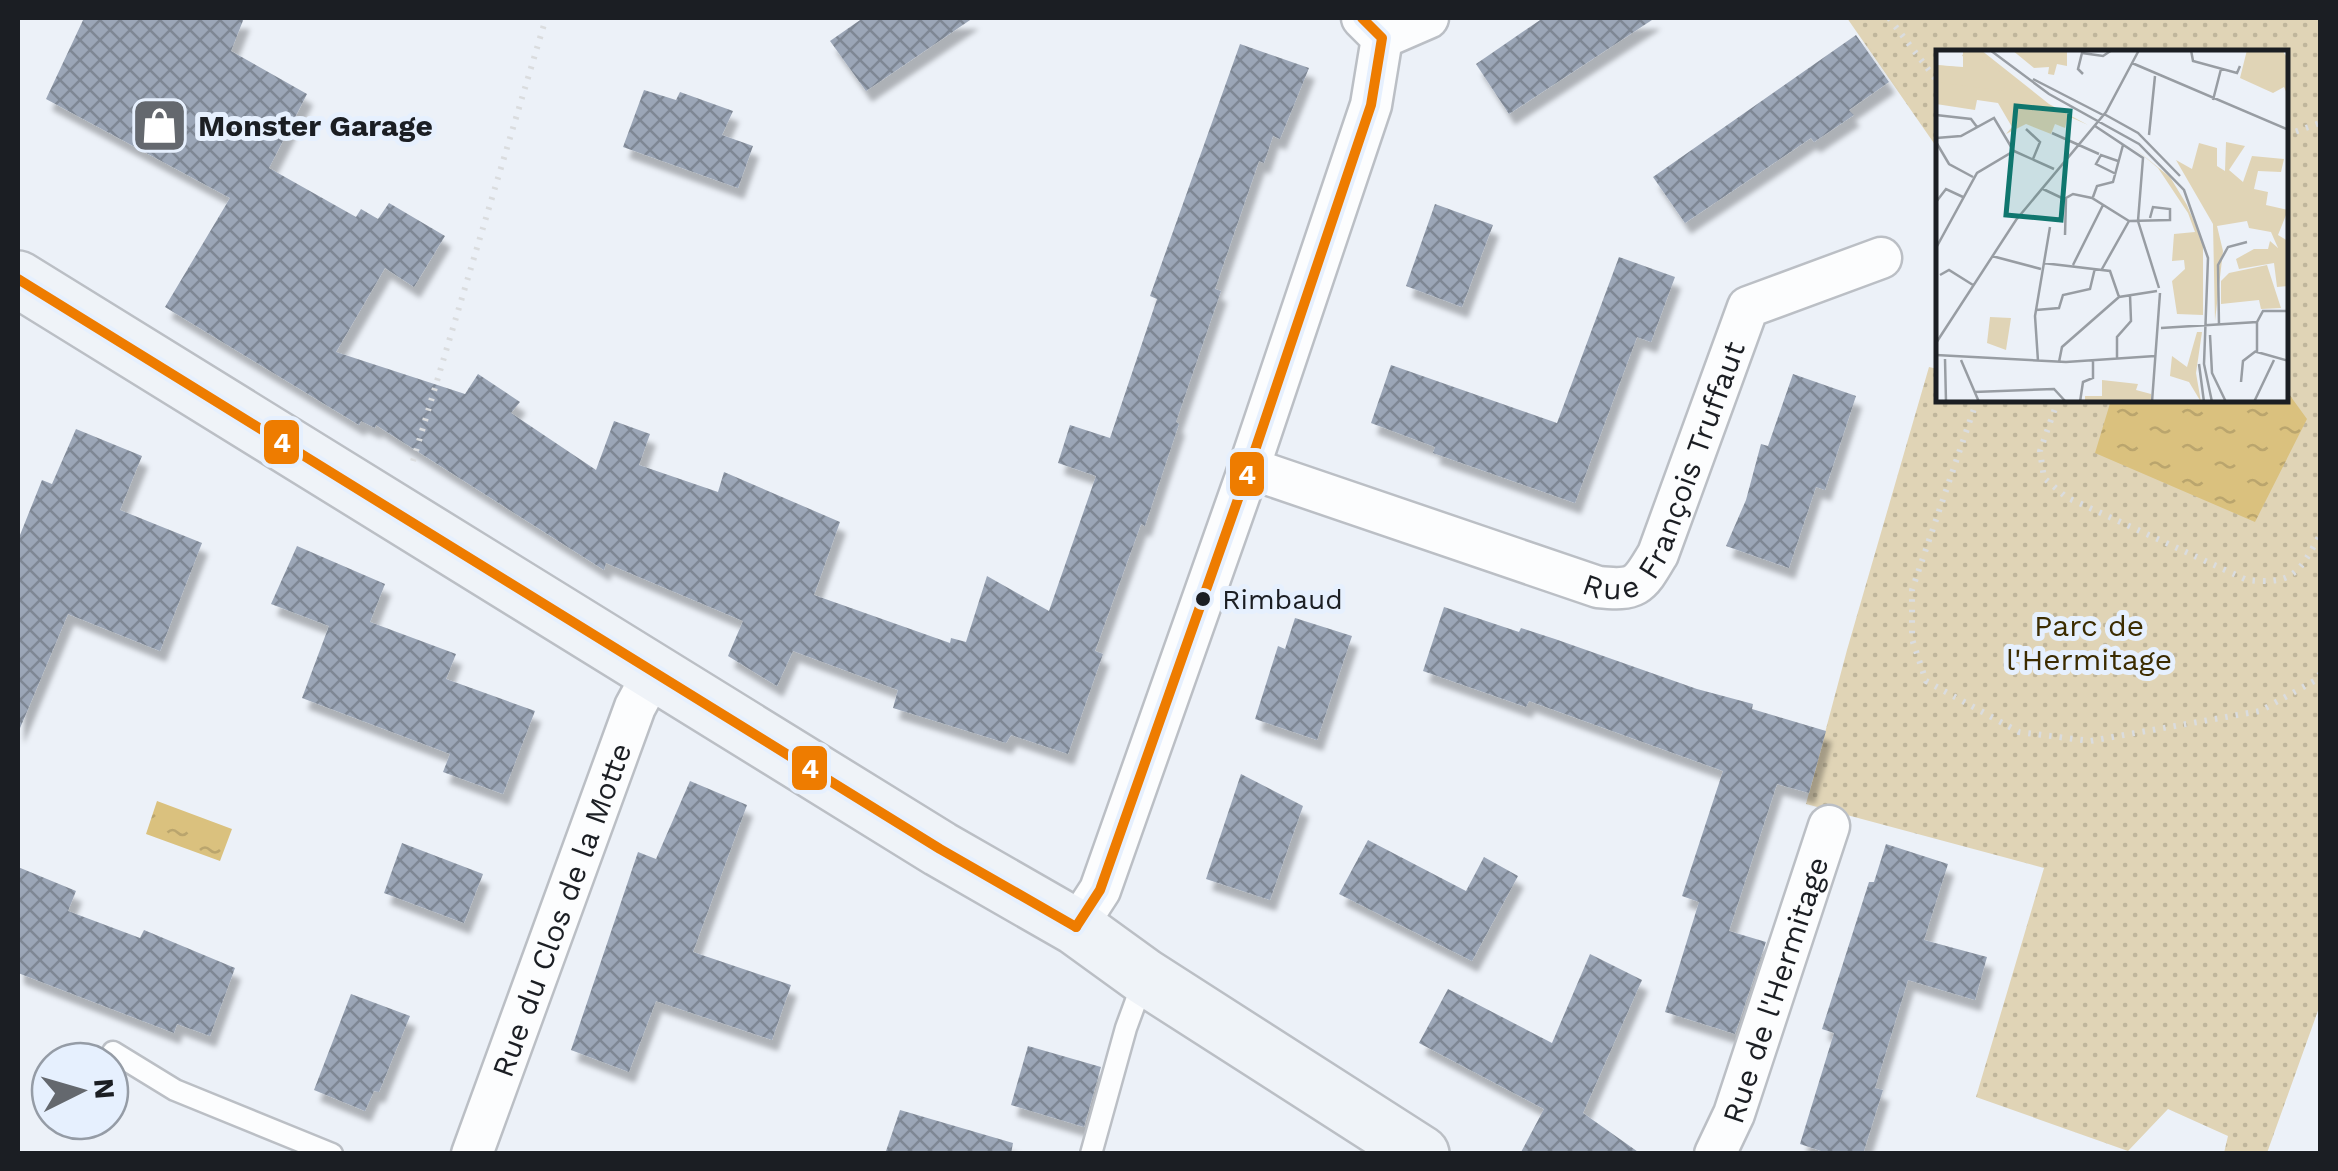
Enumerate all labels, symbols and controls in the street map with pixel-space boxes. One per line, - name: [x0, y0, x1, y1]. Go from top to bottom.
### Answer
- inset map: [1936, 50, 2288, 402]
- shop icon: Monster Garage: [129, 95, 189, 155]
- place label: Monster Garage: [198, 108, 433, 143]
- street label: Rue François Truffaut: [1579, 336, 1752, 606]
- line badge: 4: [262, 418, 301, 466]
- text: 4: [273, 426, 291, 459]
- line badge: 4: [1228, 450, 1266, 498]
- text: 4: [1238, 458, 1256, 491]
- place label: Rimbaud: [1222, 583, 1343, 616]
- marker: Rimbaud: [1193, 589, 1213, 609]
- park label: Parc de l'Hermitage: [2006, 608, 2172, 677]
- street label: Rue du Clos de la Motte: [484, 738, 638, 1081]
- line badge: 4: [790, 744, 829, 792]
- text: 4: [801, 752, 819, 785]
- street label: Rue de l'Hermitage: [1715, 852, 1835, 1128]
- north arrow: [30, 1041, 130, 1141]
- text: N: [87, 1077, 122, 1101]

